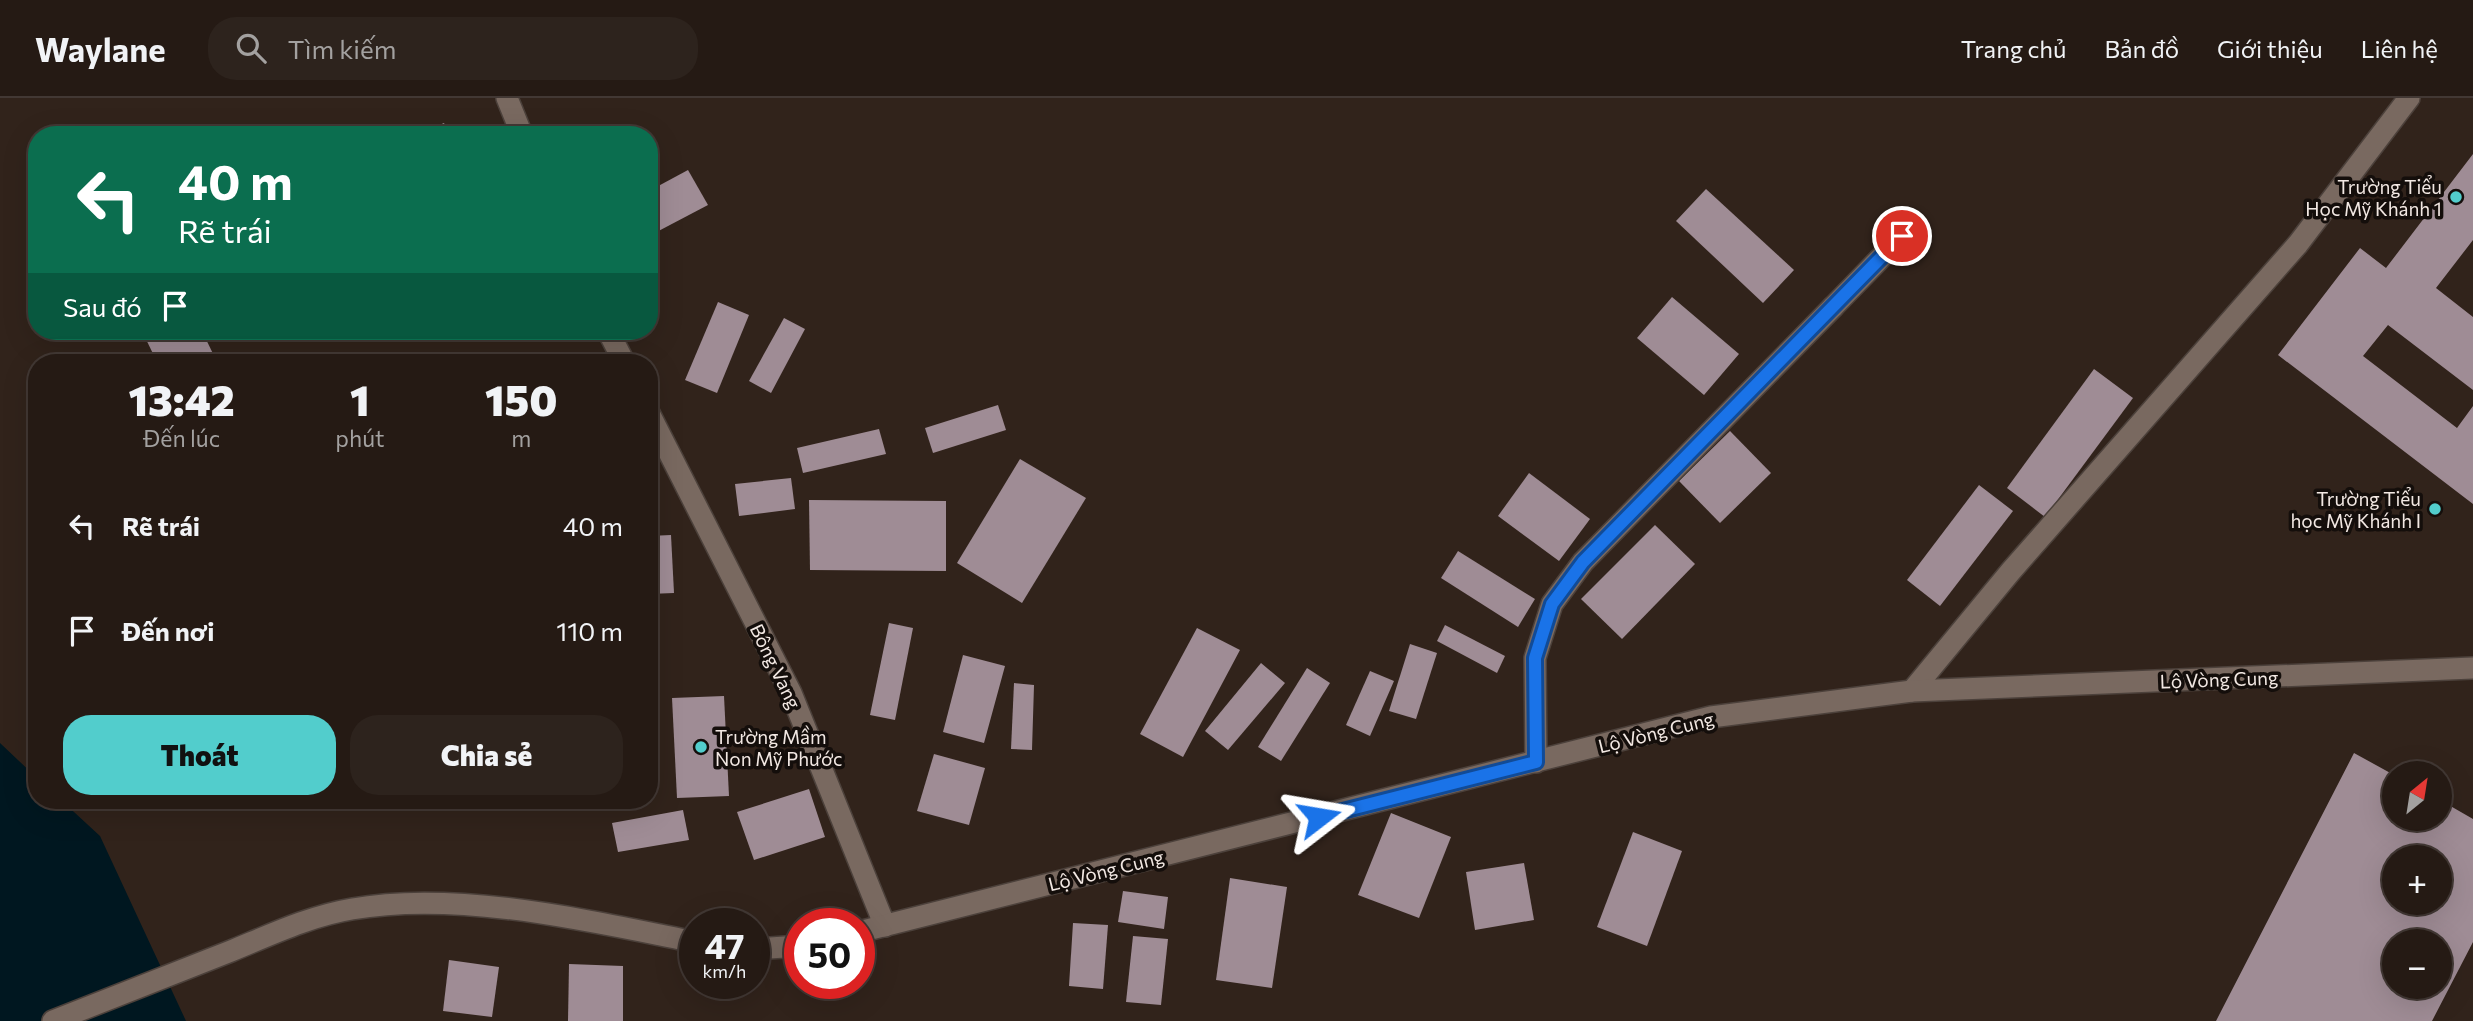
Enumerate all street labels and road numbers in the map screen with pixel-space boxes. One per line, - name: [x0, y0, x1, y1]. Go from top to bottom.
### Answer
- street label: Bông Vang: [746, 620, 806, 712]
- street label: Lộ Vòng Cung: [2159, 665, 2279, 693]
- street label: Lộ Vòng Cung: [1596, 706, 1716, 758]
- street label: Lộ Vòng Cung: [1046, 844, 1166, 896]

